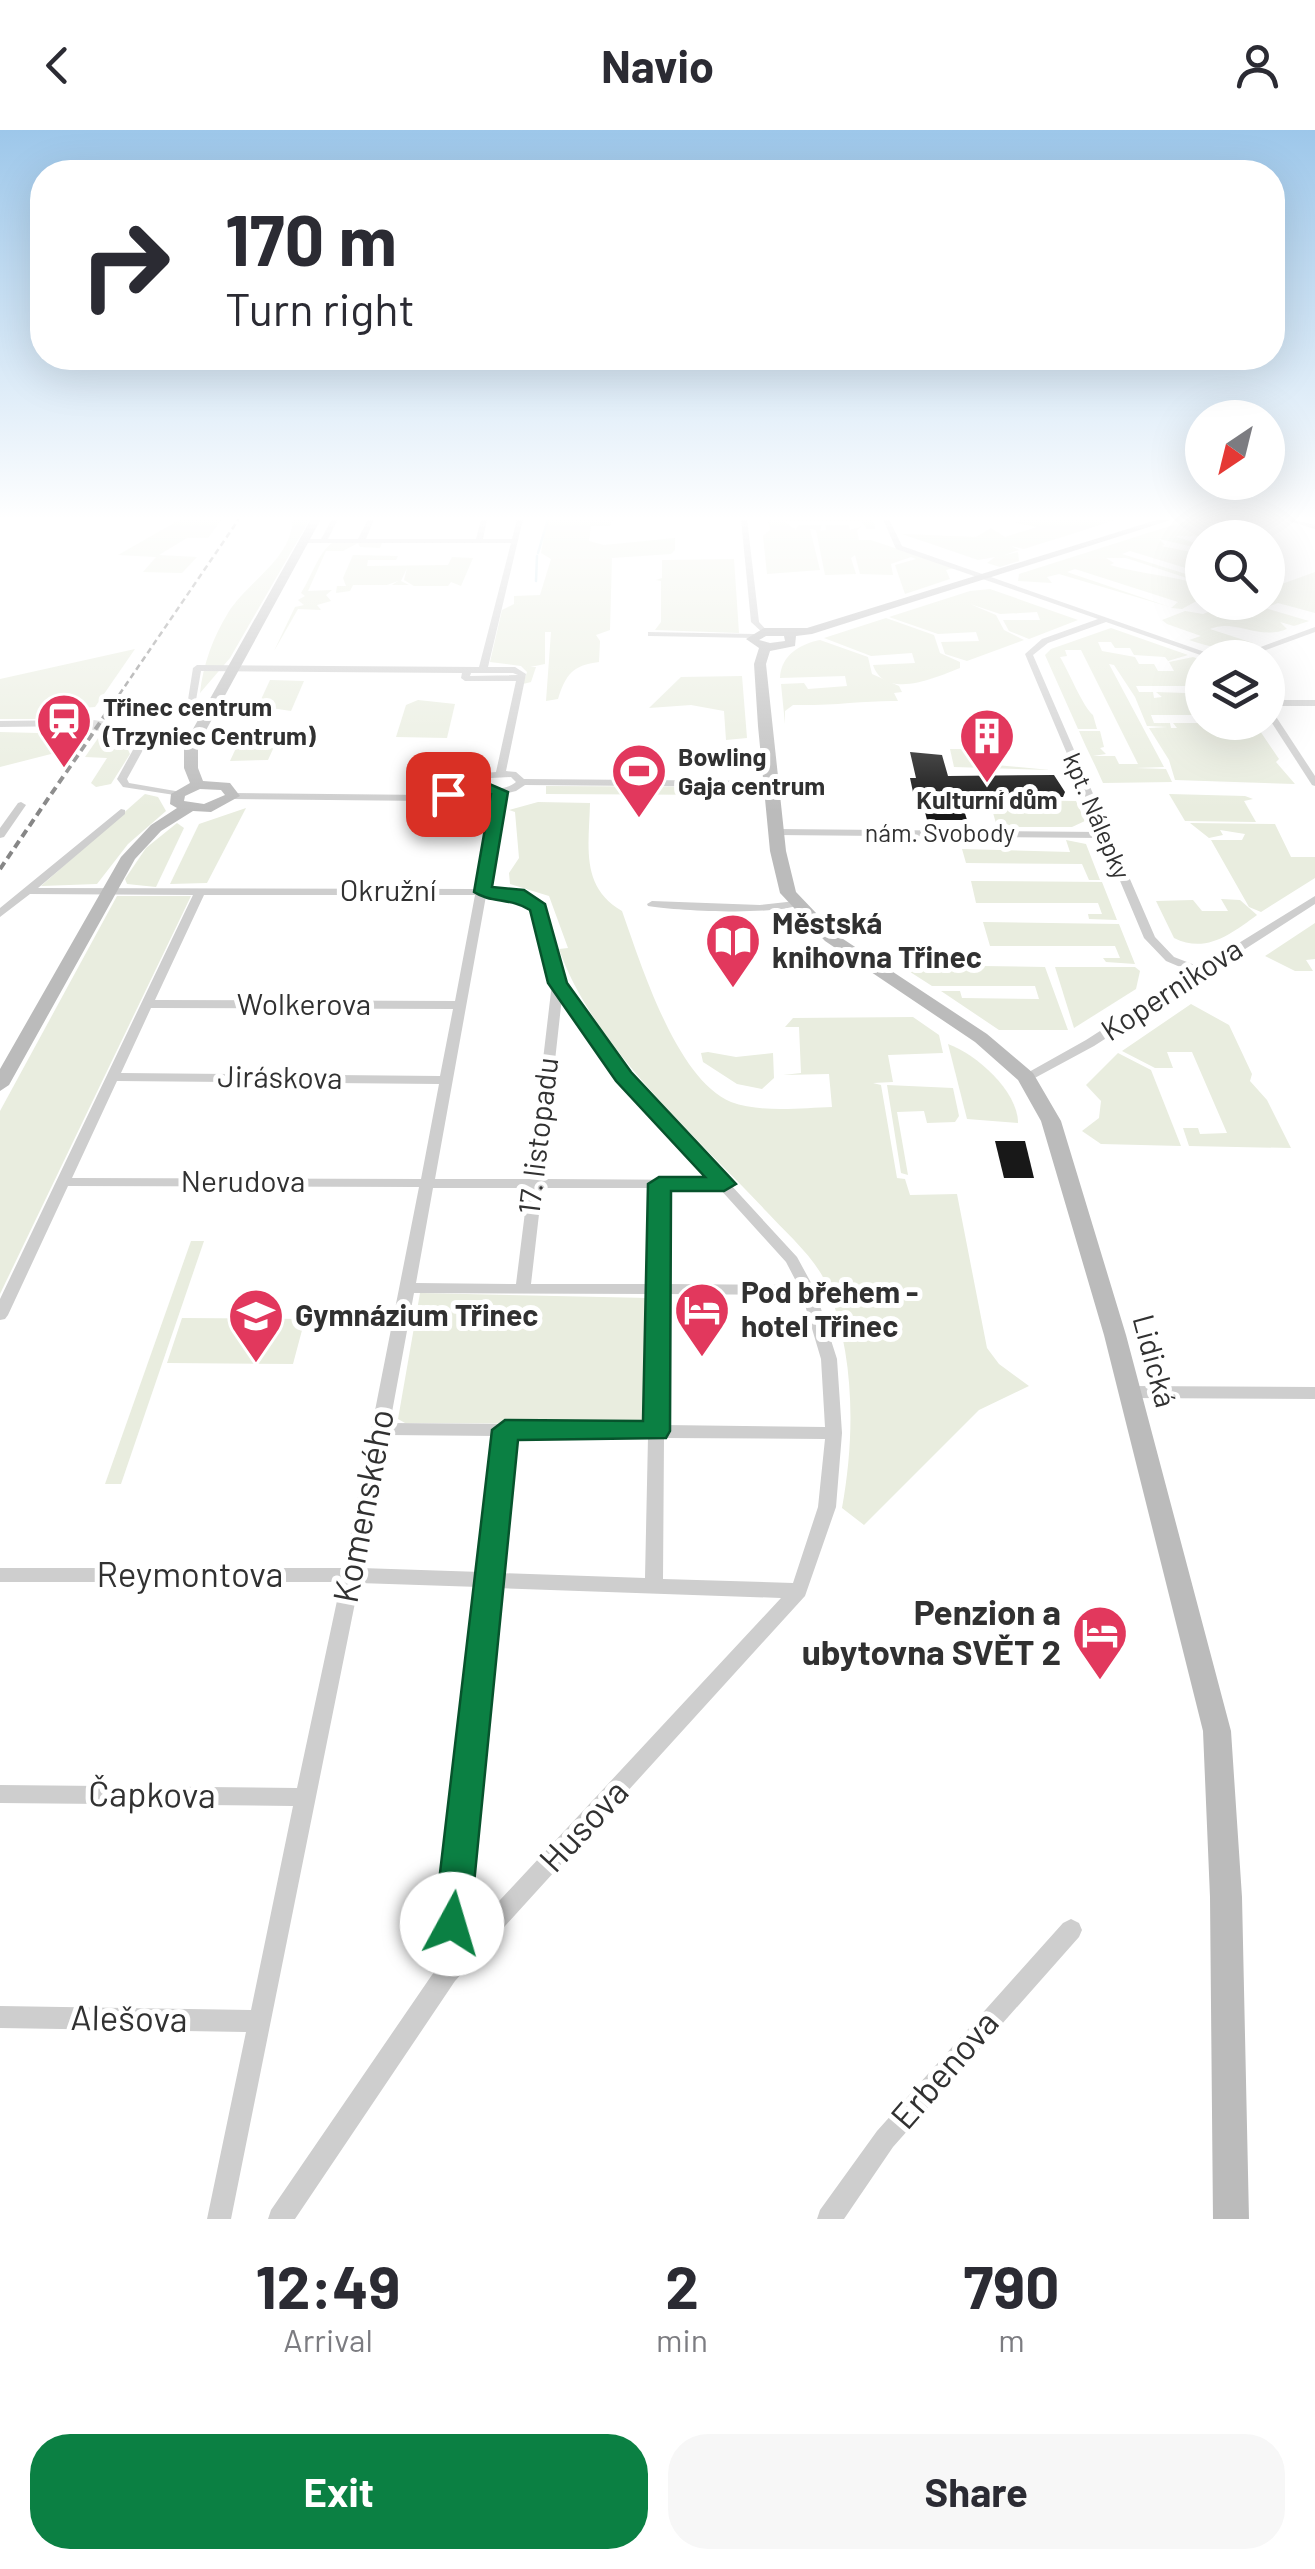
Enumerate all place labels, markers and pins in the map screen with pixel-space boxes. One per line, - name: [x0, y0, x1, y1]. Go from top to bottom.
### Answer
- station icon: Třinec centrum (Trzyniec Centrum): [34, 691, 94, 770]
- place label: Třinec centrum (Trzyniec Centrum): [102, 691, 316, 750]
- building icon: Kulturní dům: [957, 706, 1017, 785]
- sports icon: Bowling Gaja centrum: [609, 741, 669, 820]
- place label: Bowling Gaja centrum: [678, 741, 825, 800]
- pin: [406, 752, 491, 837]
- place label: Kulturní dům: [916, 784, 1058, 814]
- place label: Městská knihovna Třinec: [772, 904, 982, 974]
- library icon: Městská knihovna Třinec: [703, 911, 763, 990]
- place label: Pod břehem - hotel Třinec: [741, 1273, 918, 1343]
- hotel icon: Pod břehem - hotel Třinec: [672, 1280, 732, 1359]
- school or university icon: Gymnázium Třinec: [226, 1286, 286, 1365]
- place label: Gymnázium Třinec: [295, 1296, 538, 1332]
- place label: Penzion a ubytovna SVĚT 2: [802, 1590, 1061, 1672]
- hotel icon: Penzion a ubytovna SVĚT 2: [1070, 1603, 1130, 1682]

